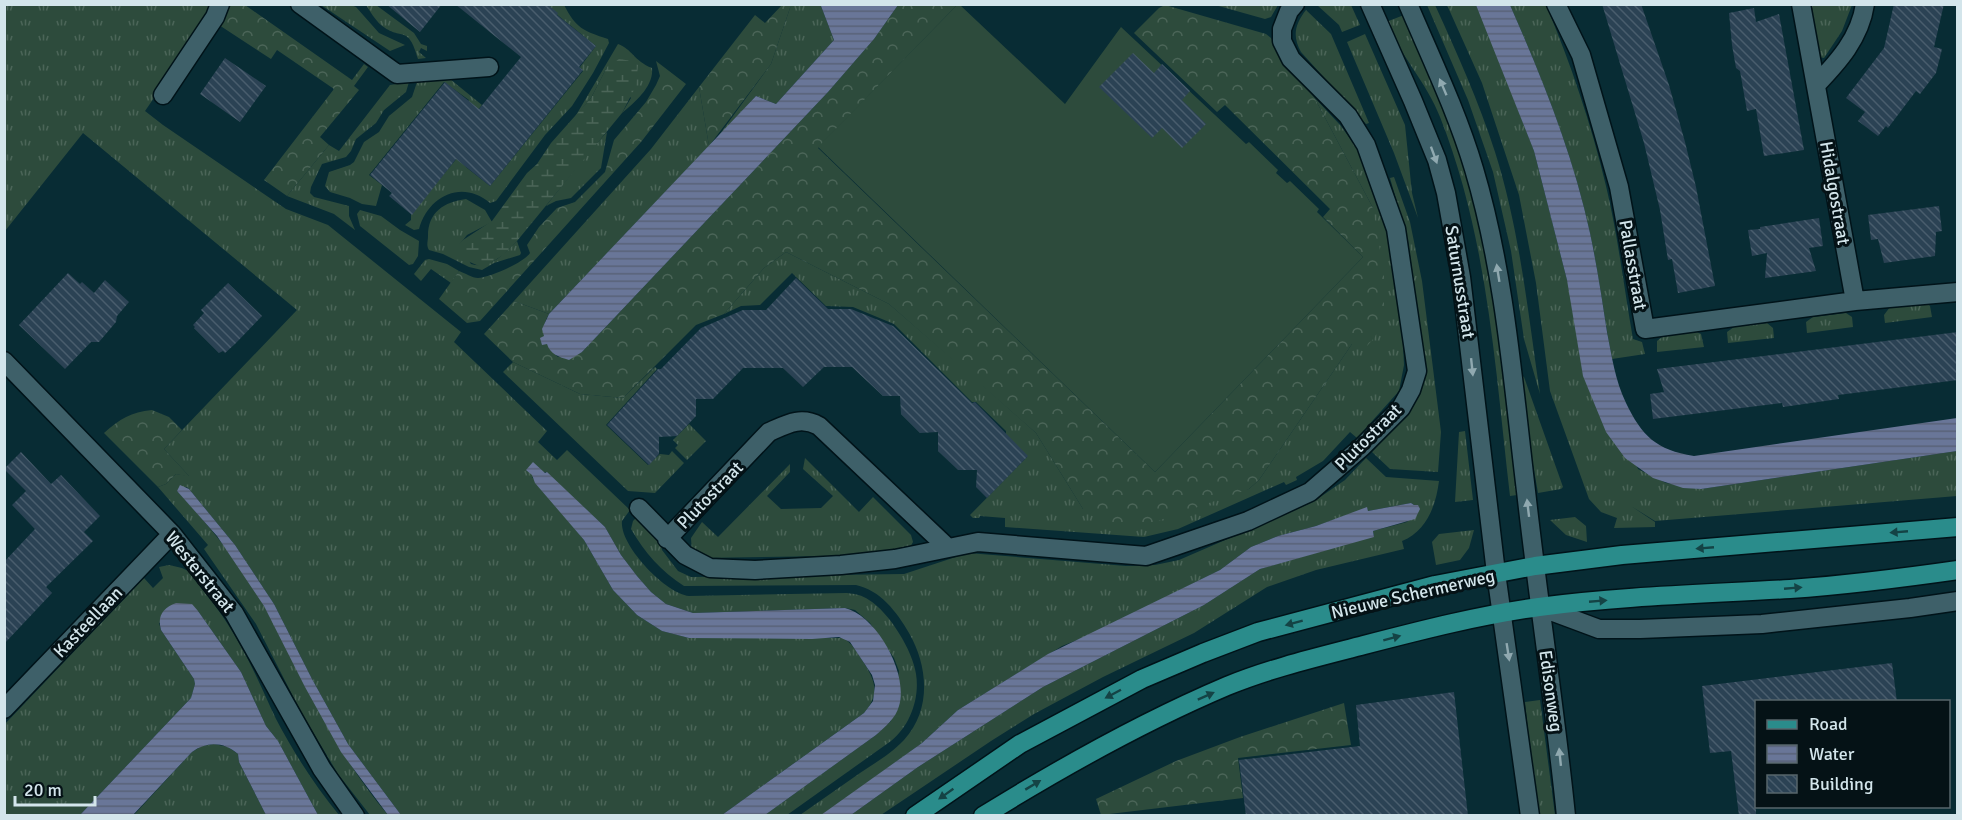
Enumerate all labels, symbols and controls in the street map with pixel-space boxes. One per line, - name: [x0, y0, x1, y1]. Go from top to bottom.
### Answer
- one-way arrow: [1438, 77, 1448, 95]
- street label: Hidalgostraat: [1815, 140, 1855, 246]
- one-way arrow: [1430, 146, 1440, 164]
- street label: Pallasstraat: [1614, 218, 1652, 312]
- street label: Saturnusstraat: [1440, 224, 1480, 340]
- one-way arrow: [1493, 263, 1502, 282]
- one-way arrow: [1467, 358, 1477, 377]
- street label: Plutostraat: [1330, 399, 1406, 475]
- street label: Plutostraat: [672, 457, 748, 533]
- one-way arrow: [1523, 498, 1532, 517]
- street label: Westerstraat: [161, 527, 239, 617]
- one-way arrow: [1890, 527, 1909, 537]
- one-way arrow: [1695, 543, 1714, 553]
- street label: Nieuwe Schermerweg: [1329, 564, 1497, 624]
- street label: Kasteellaan: [49, 582, 127, 662]
- one-way arrow: [1783, 583, 1802, 593]
- one-way arrow: [1589, 596, 1608, 605]
- one-way arrow: [1285, 618, 1303, 628]
- one-way arrow: [1383, 633, 1401, 643]
- one-way arrow: [1503, 642, 1512, 661]
- street label: Edisonweg: [1534, 649, 1568, 733]
- one-way arrow: [1105, 690, 1122, 699]
- one-way arrow: [1197, 690, 1215, 700]
- legend: [1755, 700, 1950, 808]
- text: Road: [1809, 713, 1848, 735]
- text: Water: [1809, 743, 1855, 765]
- one-way arrow: [1555, 748, 1564, 767]
- scale bar: [15, 769, 94, 807]
- text: Building: [1809, 773, 1873, 795]
- text: 20 m: [24, 779, 62, 801]
- one-way arrow: [1025, 780, 1042, 790]
- one-way arrow: [939, 788, 955, 800]

